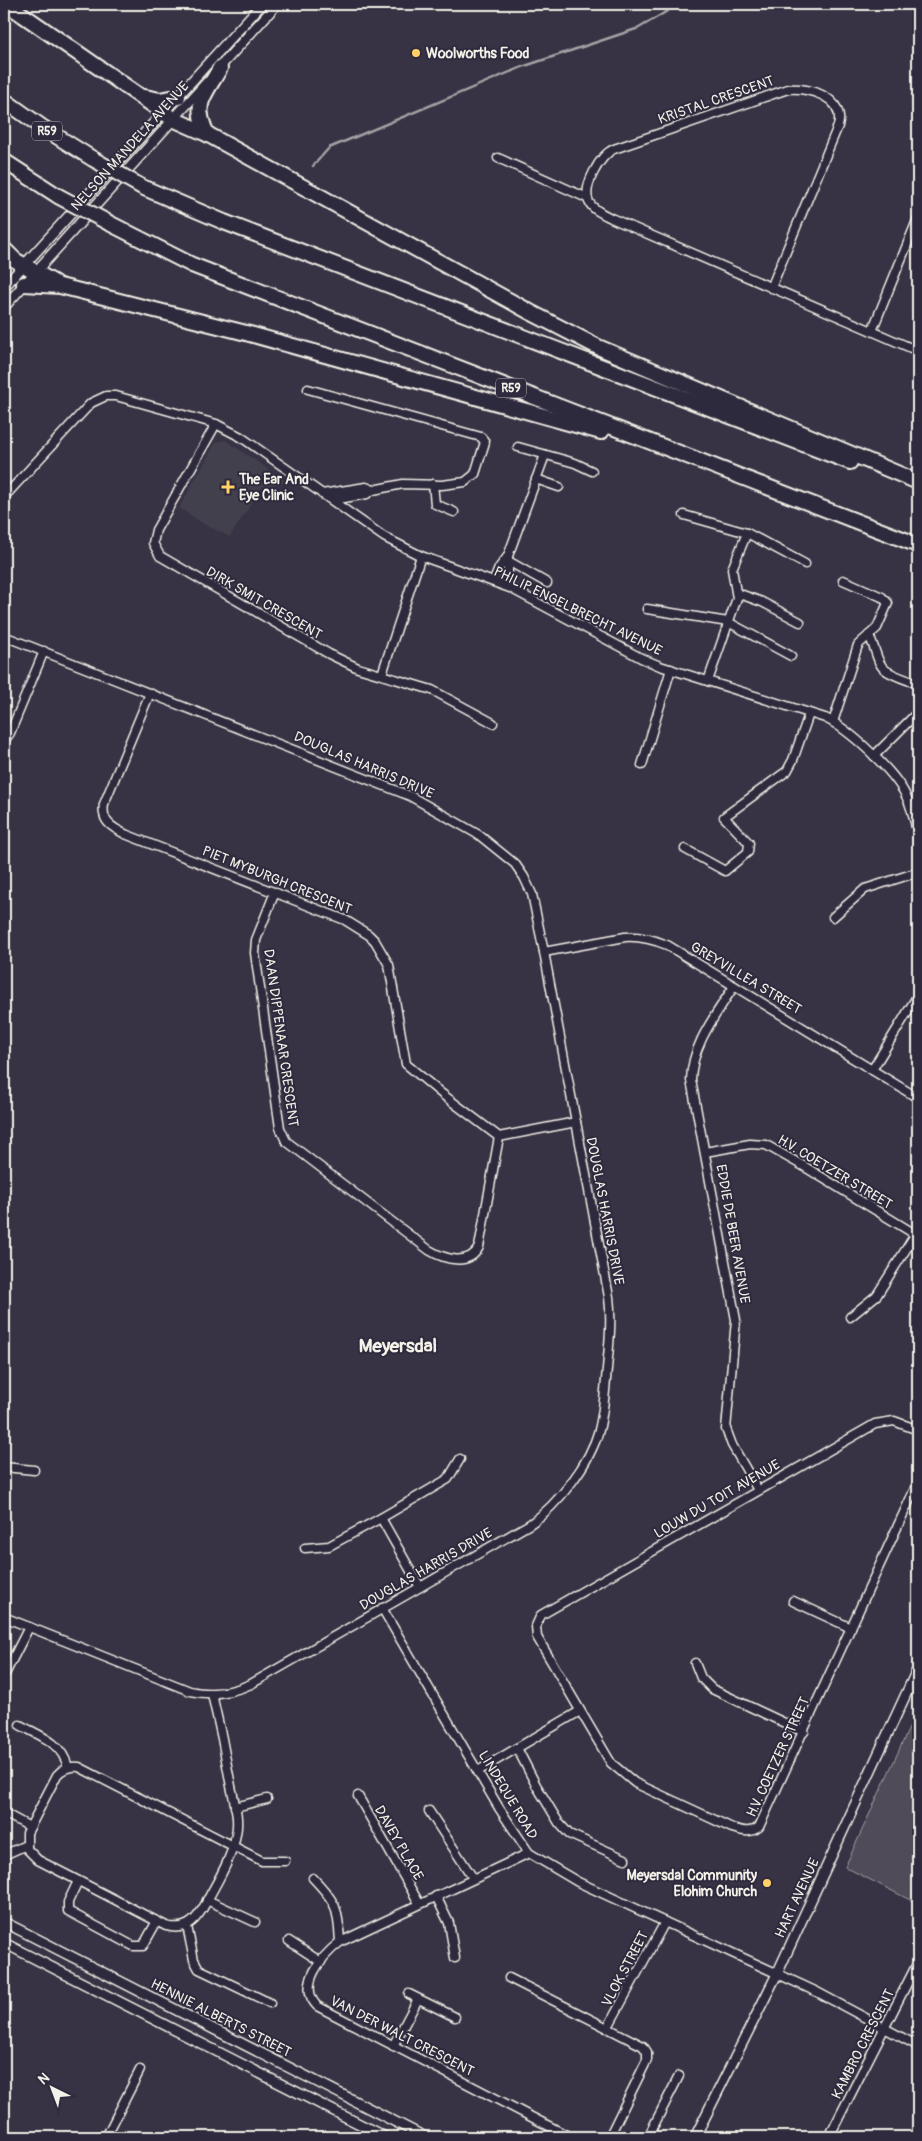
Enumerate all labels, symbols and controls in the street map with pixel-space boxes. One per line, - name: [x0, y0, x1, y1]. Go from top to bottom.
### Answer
- place label: Woolworths Food: [426, 45, 530, 62]
- marker: Woolworths Food: [410, 47, 422, 59]
- street label: KRISTAL CRESCENT: [656, 72, 776, 128]
- street label: NELSON MANDELA AVENUE: [67, 78, 193, 214]
- road number: R59: [32, 122, 62, 140]
- road number: R59: [496, 378, 526, 398]
- place label: The Ear And Eye Clinic: [238, 471, 309, 504]
- marker: The Ear And Eye Clinic: [221, 480, 235, 494]
- street label: DIRK SMIT CRESCENT: [203, 563, 325, 643]
- street label: PHILIP ENGELBRECHT AVENUE: [491, 563, 665, 659]
- street label: DOUGLAS HARRIS DRIVE: [292, 728, 436, 802]
- street label: PIET MYBURGH CRESCENT: [200, 842, 354, 918]
- street label: GREYVILLEA STREET: [687, 938, 805, 1018]
- street label: DAAN DIPPENAAR CRESCENT: [260, 948, 302, 1128]
- street label: H.V. COETZER STREET: [775, 1131, 895, 1213]
- street label: DOUGLAS HARRIS DRIVE: [582, 1136, 628, 1286]
- street label: EDDIE DE BEER AVENUE: [712, 1163, 754, 1305]
- district label: Meyersdal: [359, 1334, 437, 1358]
- street label: LOUW DU TOIT AVENUE: [651, 1456, 783, 1542]
- street label: DOUGLAS HARRIS DRIVE: [357, 1524, 495, 1614]
- street label: H.V. COETZER STREET: [743, 1694, 813, 1820]
- street label: LINDEQUE ROAD: [475, 1748, 541, 1843]
- street label: DAVEY PLACE: [371, 1803, 427, 1883]
- street label: HART AVENUE: [771, 1855, 823, 1941]
- place label: Meyersdal Community Elohim Church: [627, 1867, 757, 1900]
- marker: Meyersdal Community Elohim Church: [761, 1877, 773, 1889]
- street label: VLOK STREET: [598, 1928, 652, 2010]
- street label: HENNIE ALBERTS STREET: [148, 1975, 294, 2061]
- street label: KAMBRO CRESCENT: [828, 1986, 898, 2102]
- street label: VAN DER WALT CRESCENT: [327, 1992, 477, 2080]
- north arrow: [28, 2064, 78, 2114]
- text: N: [34, 2069, 53, 2088]

